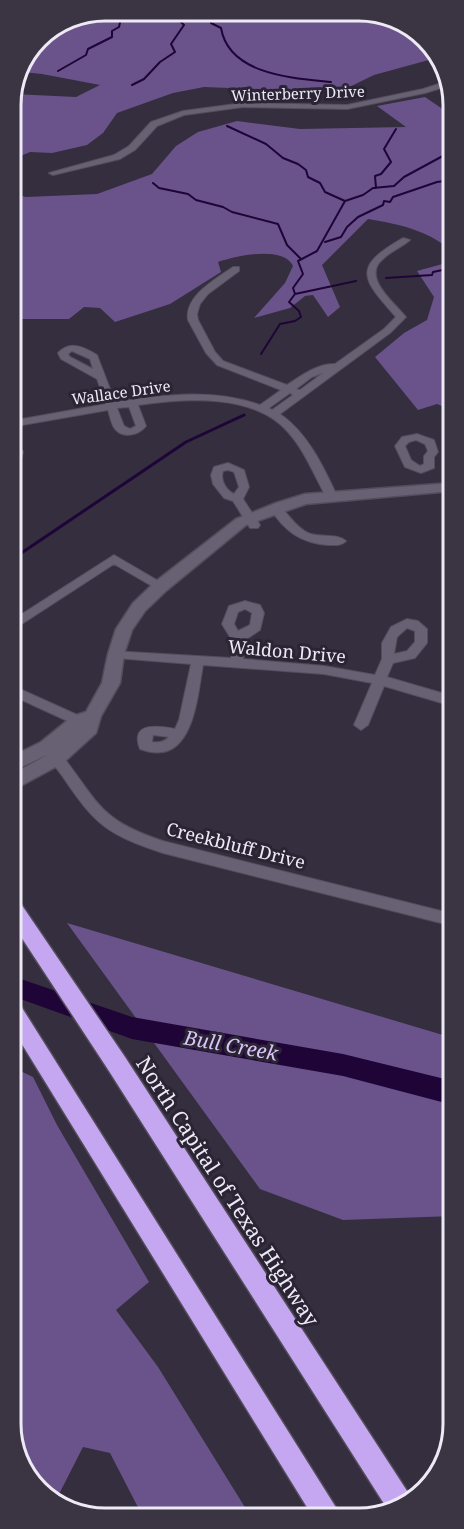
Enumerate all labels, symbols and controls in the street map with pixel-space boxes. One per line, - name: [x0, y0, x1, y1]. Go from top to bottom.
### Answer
- street label: Winterberry Drive: [231, 81, 365, 105]
- street label: Wallace Drive: [70, 375, 172, 409]
- street label: Waldon Drive: [227, 634, 347, 668]
- street label: Creekbluff Drive: [164, 816, 308, 874]
- water label: Bull Creek: [181, 1023, 281, 1067]
- street label: North Capital of Texas Highway: [130, 1051, 326, 1331]

